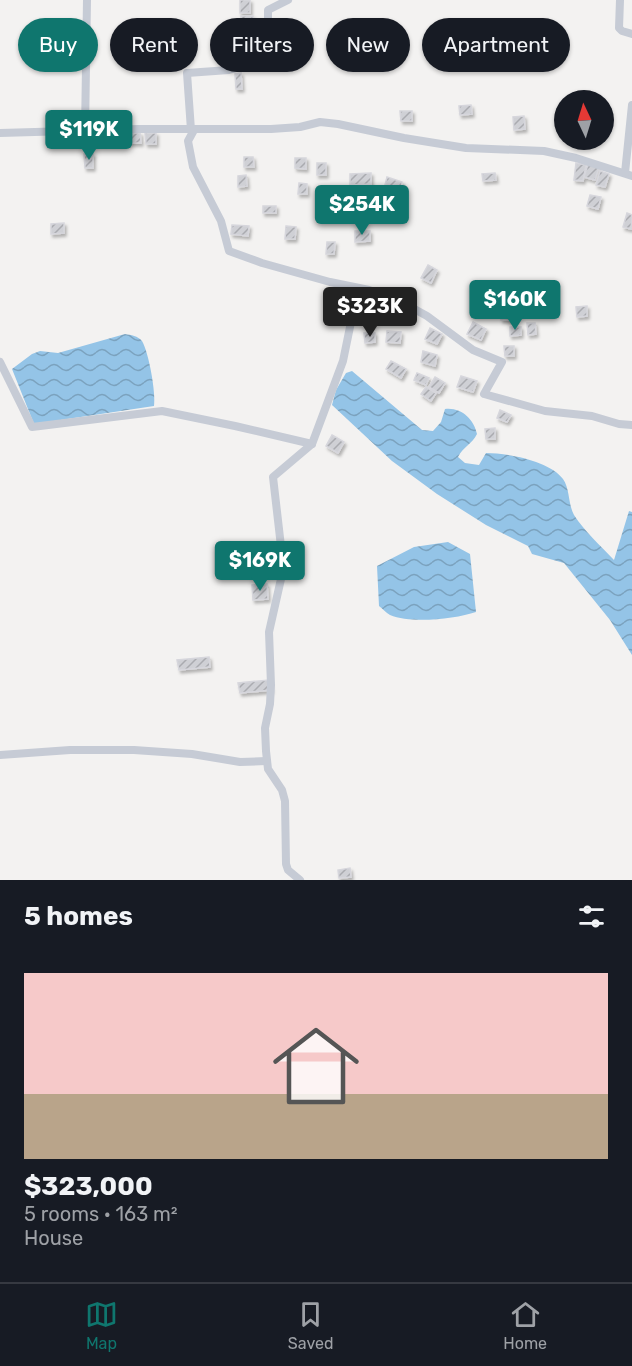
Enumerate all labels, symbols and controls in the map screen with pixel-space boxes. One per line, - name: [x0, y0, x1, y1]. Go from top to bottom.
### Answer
- chip: Buy: [18, 18, 98, 72]
- chip: Rent: [110, 18, 198, 72]
- chip: Filters: [210, 18, 314, 72]
- chip: New: [326, 18, 410, 72]
- chip: Apartment: [422, 18, 570, 72]
- north arrow: [554, 90, 614, 150]
- map controls: [554, 90, 614, 150]
- pin: $119K: [47, 110, 131, 161]
- text: $119K: [59, 117, 119, 141]
- pin: $254K: [320, 185, 404, 236]
- text: $254K: [329, 192, 395, 216]
- pin: $160K: [473, 280, 557, 331]
- pin: $323K: [328, 287, 412, 338]
- text: $160K: [483, 287, 547, 311]
- text: $323K: [337, 294, 403, 318]
- pin: $169K: [218, 541, 302, 592]
- text: $169K: [229, 548, 291, 572]
- icon: filters: [575, 900, 608, 933]
- text: 5 homes: [24, 901, 133, 932]
- icon: home: [262, 1012, 370, 1120]
- text: $323,000: [24, 1171, 153, 1202]
- text: 5 rooms · 163 m²: [24, 1202, 178, 1226]
- text: House: [24, 1226, 83, 1250]
- tab: Map: [85, 1298, 118, 1353]
- tab: Saved: [288, 1298, 333, 1353]
- tab: Home: [503, 1298, 547, 1353]

